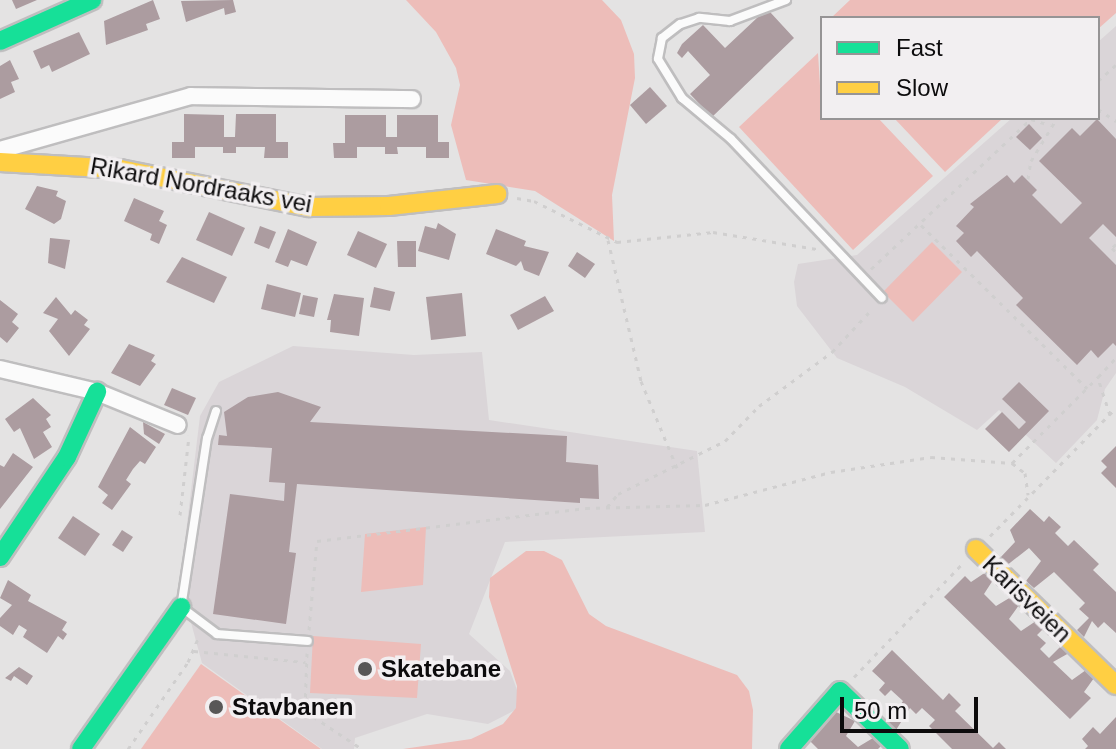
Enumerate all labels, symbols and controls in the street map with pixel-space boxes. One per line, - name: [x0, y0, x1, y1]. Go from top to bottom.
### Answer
- legend: [820, 16, 1100, 120]
- text: Fast: [896, 34, 943, 61]
- text: Slow: [896, 74, 948, 101]
- street label: Rikard Nordraaks vei: [88, 151, 314, 219]
- street label: Karisveien: [977, 550, 1077, 648]
- place label: Skatebane: [381, 655, 501, 683]
- marker: Skatebane: [356, 660, 374, 678]
- scale bar: [844, 681, 982, 731]
- place label: Stavbanen: [232, 693, 353, 721]
- text: 50 m: [854, 697, 907, 724]
- marker: Stavbanen: [207, 698, 225, 716]

